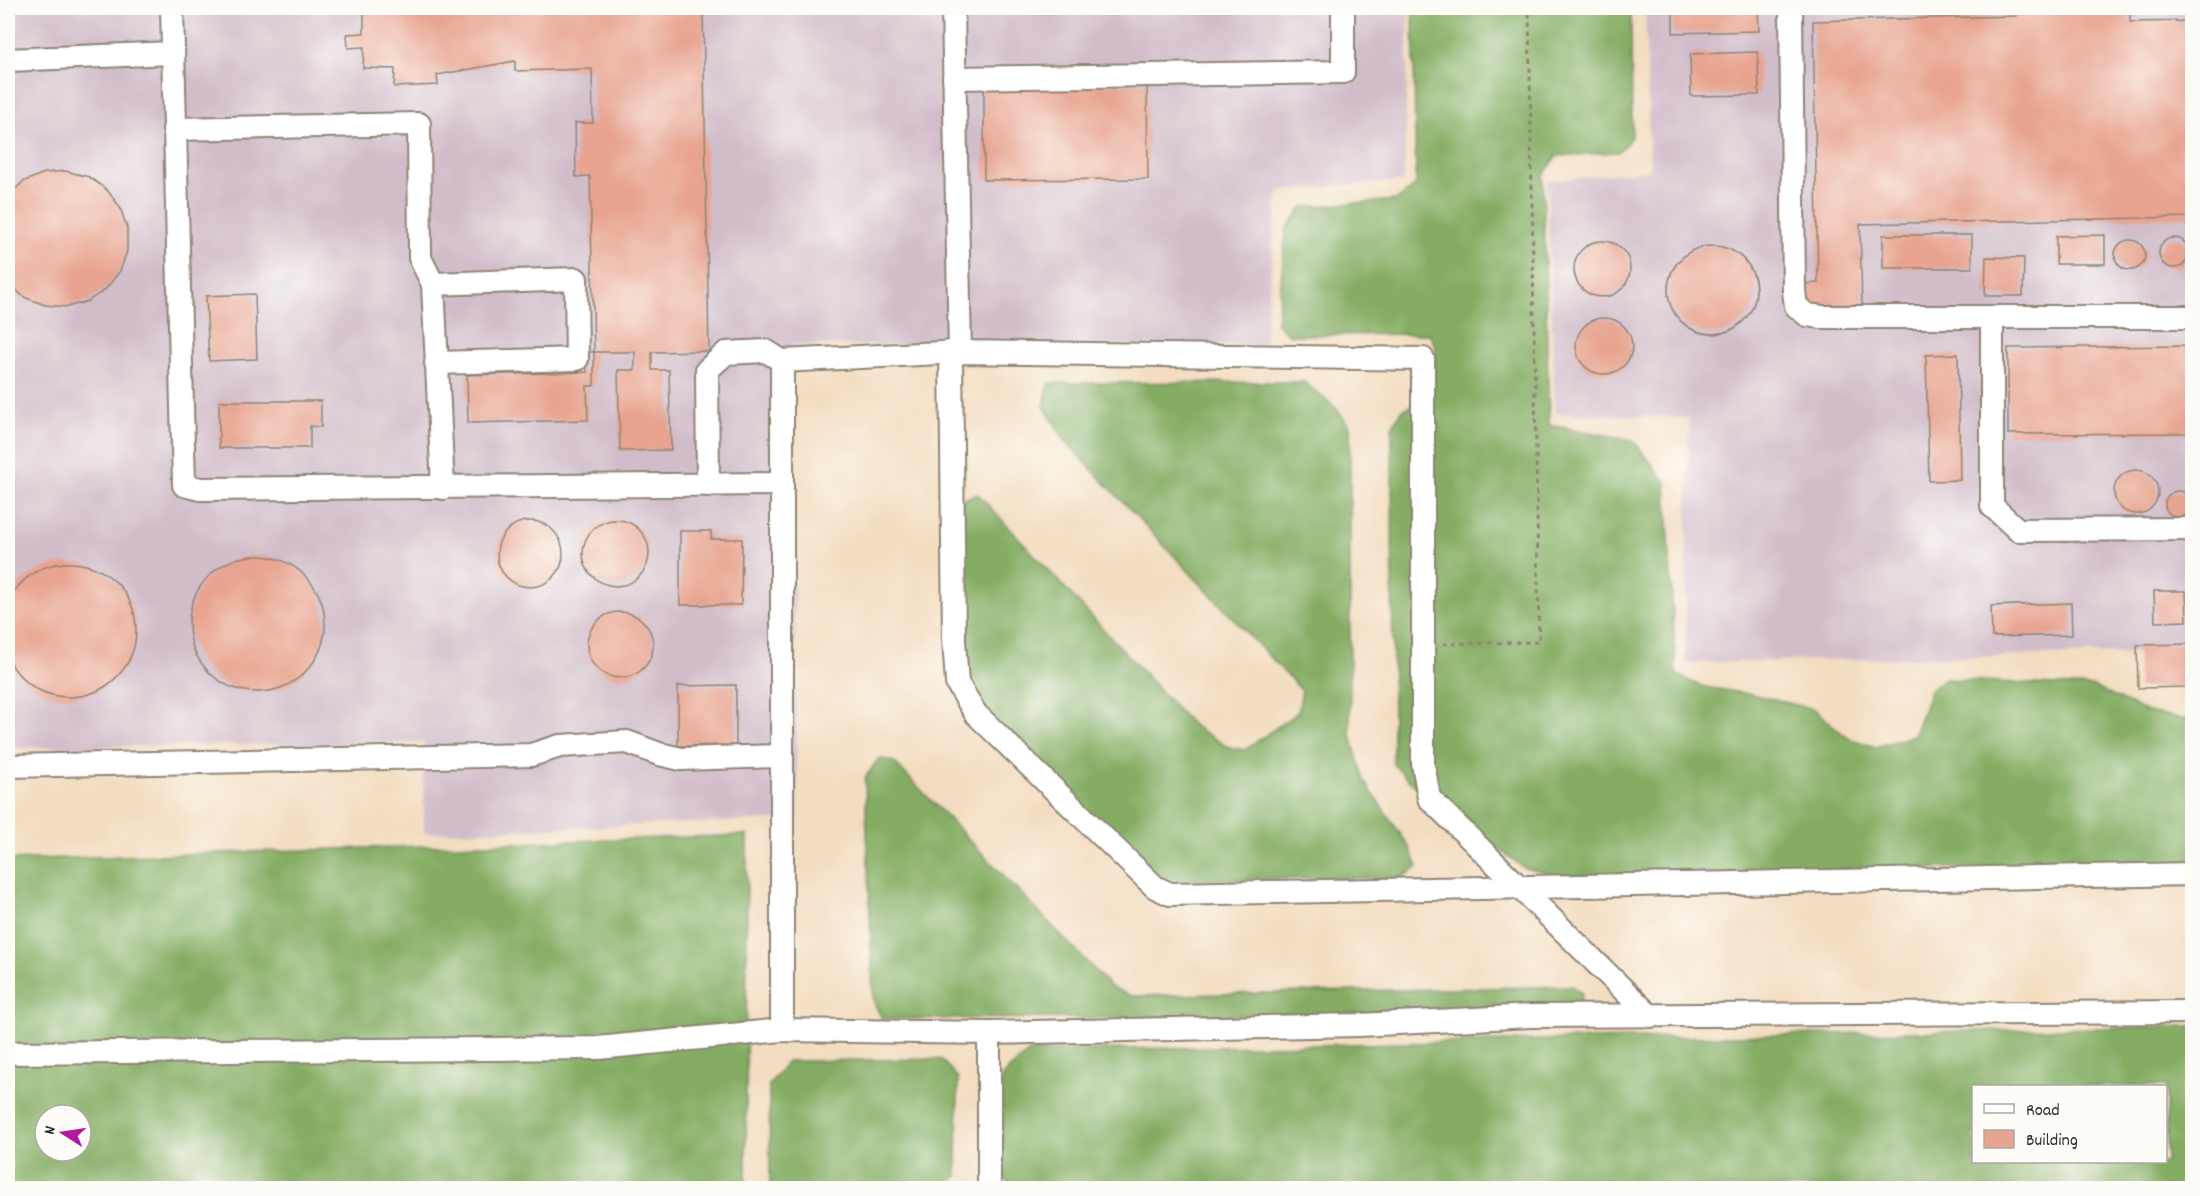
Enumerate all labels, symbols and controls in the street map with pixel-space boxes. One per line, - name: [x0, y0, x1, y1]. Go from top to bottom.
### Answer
- legend: [1972, 1085, 2167, 1163]
- text: Road: [2026, 1099, 2060, 1124]
- north arrow: [33, 1103, 93, 1163]
- text: N: [39, 1124, 63, 1137]
- text: Building: [2026, 1129, 2078, 1154]

